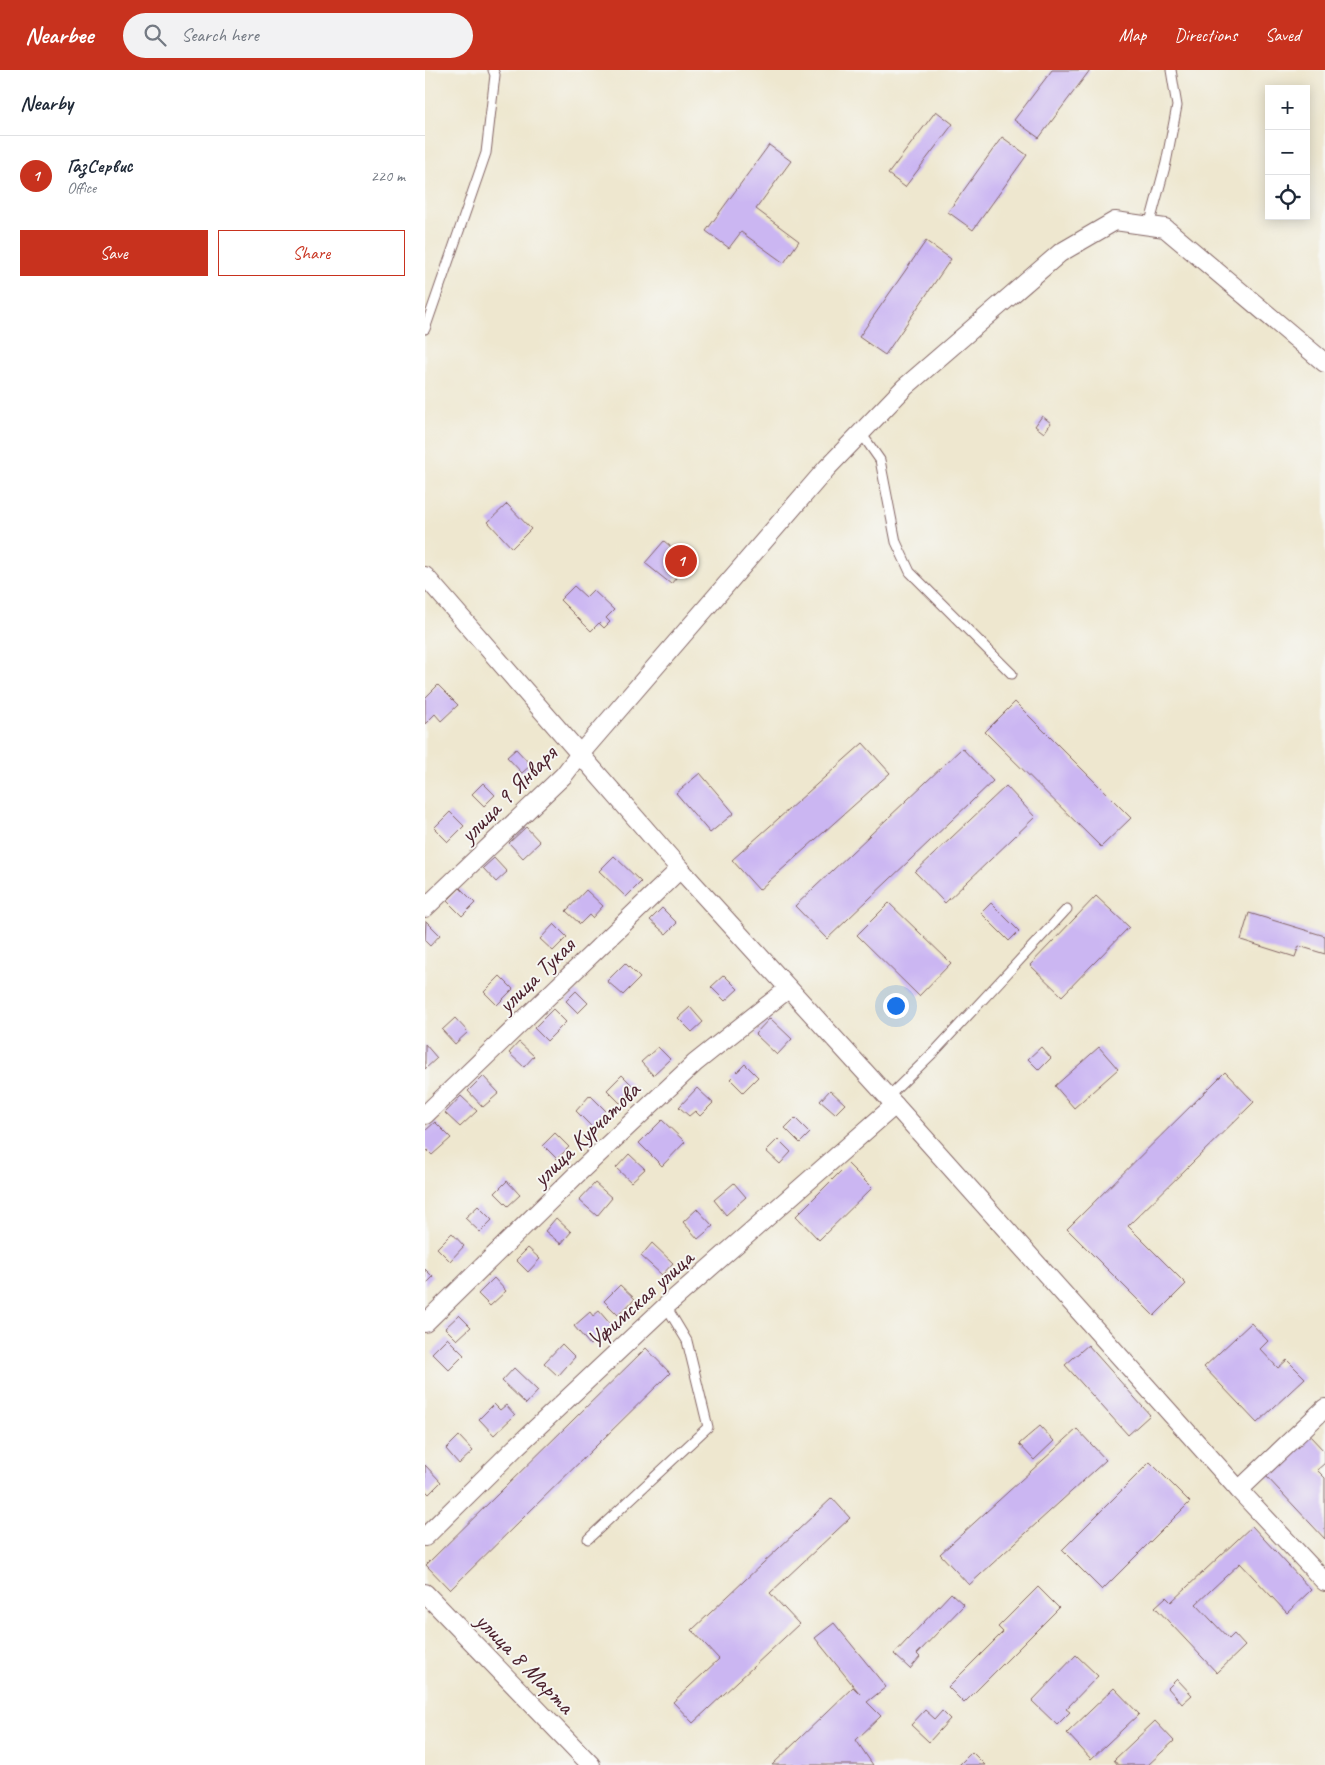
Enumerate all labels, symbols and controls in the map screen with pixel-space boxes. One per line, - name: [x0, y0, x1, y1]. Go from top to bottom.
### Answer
- search box: [123, 13, 473, 58]
- text: Nearbee: [25, 20, 93, 50]
- icon: search: [141, 21, 169, 49]
- text: Search here: [181, 23, 259, 47]
- text: Map: [1119, 24, 1146, 46]
- text: Directions: [1174, 24, 1237, 46]
- text: Saved: [1265, 24, 1300, 46]
- map controls: [1265, 85, 1310, 220]
- button: +: [1265, 85, 1310, 130]
- text: Nearby: [20, 90, 73, 116]
- button: −: [1265, 130, 1310, 175]
- text: ГазСервис: [67, 154, 133, 178]
- text: 1: [32, 166, 40, 186]
- text: 220 m: [371, 166, 405, 186]
- button: locate: [1265, 175, 1310, 220]
- text: Office: [67, 178, 96, 198]
- button: Save: [20, 230, 208, 276]
- button: Share: [218, 230, 405, 276]
- pin: 1: [665, 542, 697, 580]
- street label: улица 9 Января: [452, 738, 564, 850]
- street label: улица Тукая: [490, 930, 582, 1021]
- your location: [883, 993, 909, 1019]
- street label: улица Курчатова: [524, 1074, 647, 1194]
- street label: Уфимская улица: [580, 1242, 701, 1355]
- street label: улица 8 Марта: [468, 1605, 582, 1721]

